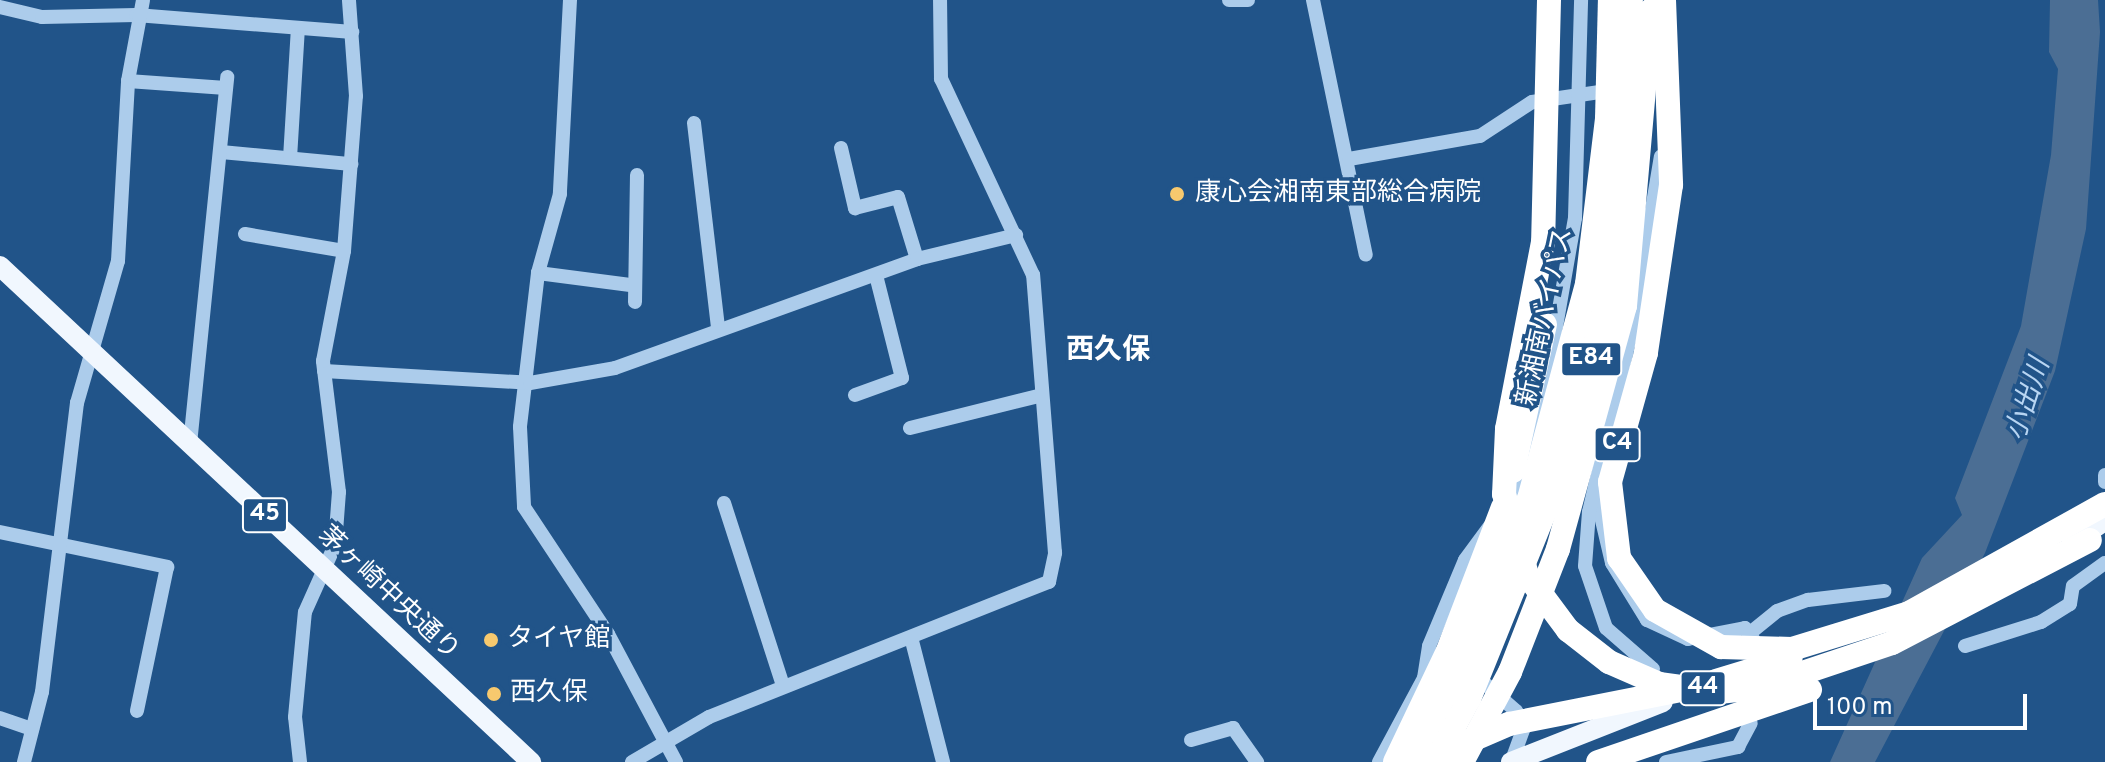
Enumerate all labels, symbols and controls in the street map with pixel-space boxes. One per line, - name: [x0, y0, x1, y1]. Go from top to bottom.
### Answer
- place label: 康心会湘南東部総合病院: [1195, 178, 1481, 210]
- marker: 康心会湘南東部総合病院: [1166, 183, 1188, 205]
- street label: 新湘南バイパス: [1512, 225, 1580, 409]
- district label: 西久保: [1066, 334, 1150, 368]
- road number: E84: [1559, 339, 1623, 379]
- water label: 小出川: [2000, 355, 2058, 445]
- road number: C4: [1593, 424, 1641, 464]
- road number: 45: [241, 495, 289, 535]
- street label: 茅ヶ崎中央通り: [311, 521, 465, 667]
- place label: タイヤ館: [507, 624, 611, 656]
- marker: タイヤ館: [482, 631, 500, 649]
- road number: 44: [1679, 668, 1727, 708]
- place label: 西久保: [510, 678, 588, 710]
- scale bar: [1817, 678, 2031, 728]
- marker: 西久保: [485, 685, 503, 703]
- text: 100 m: [1827, 693, 1893, 723]

